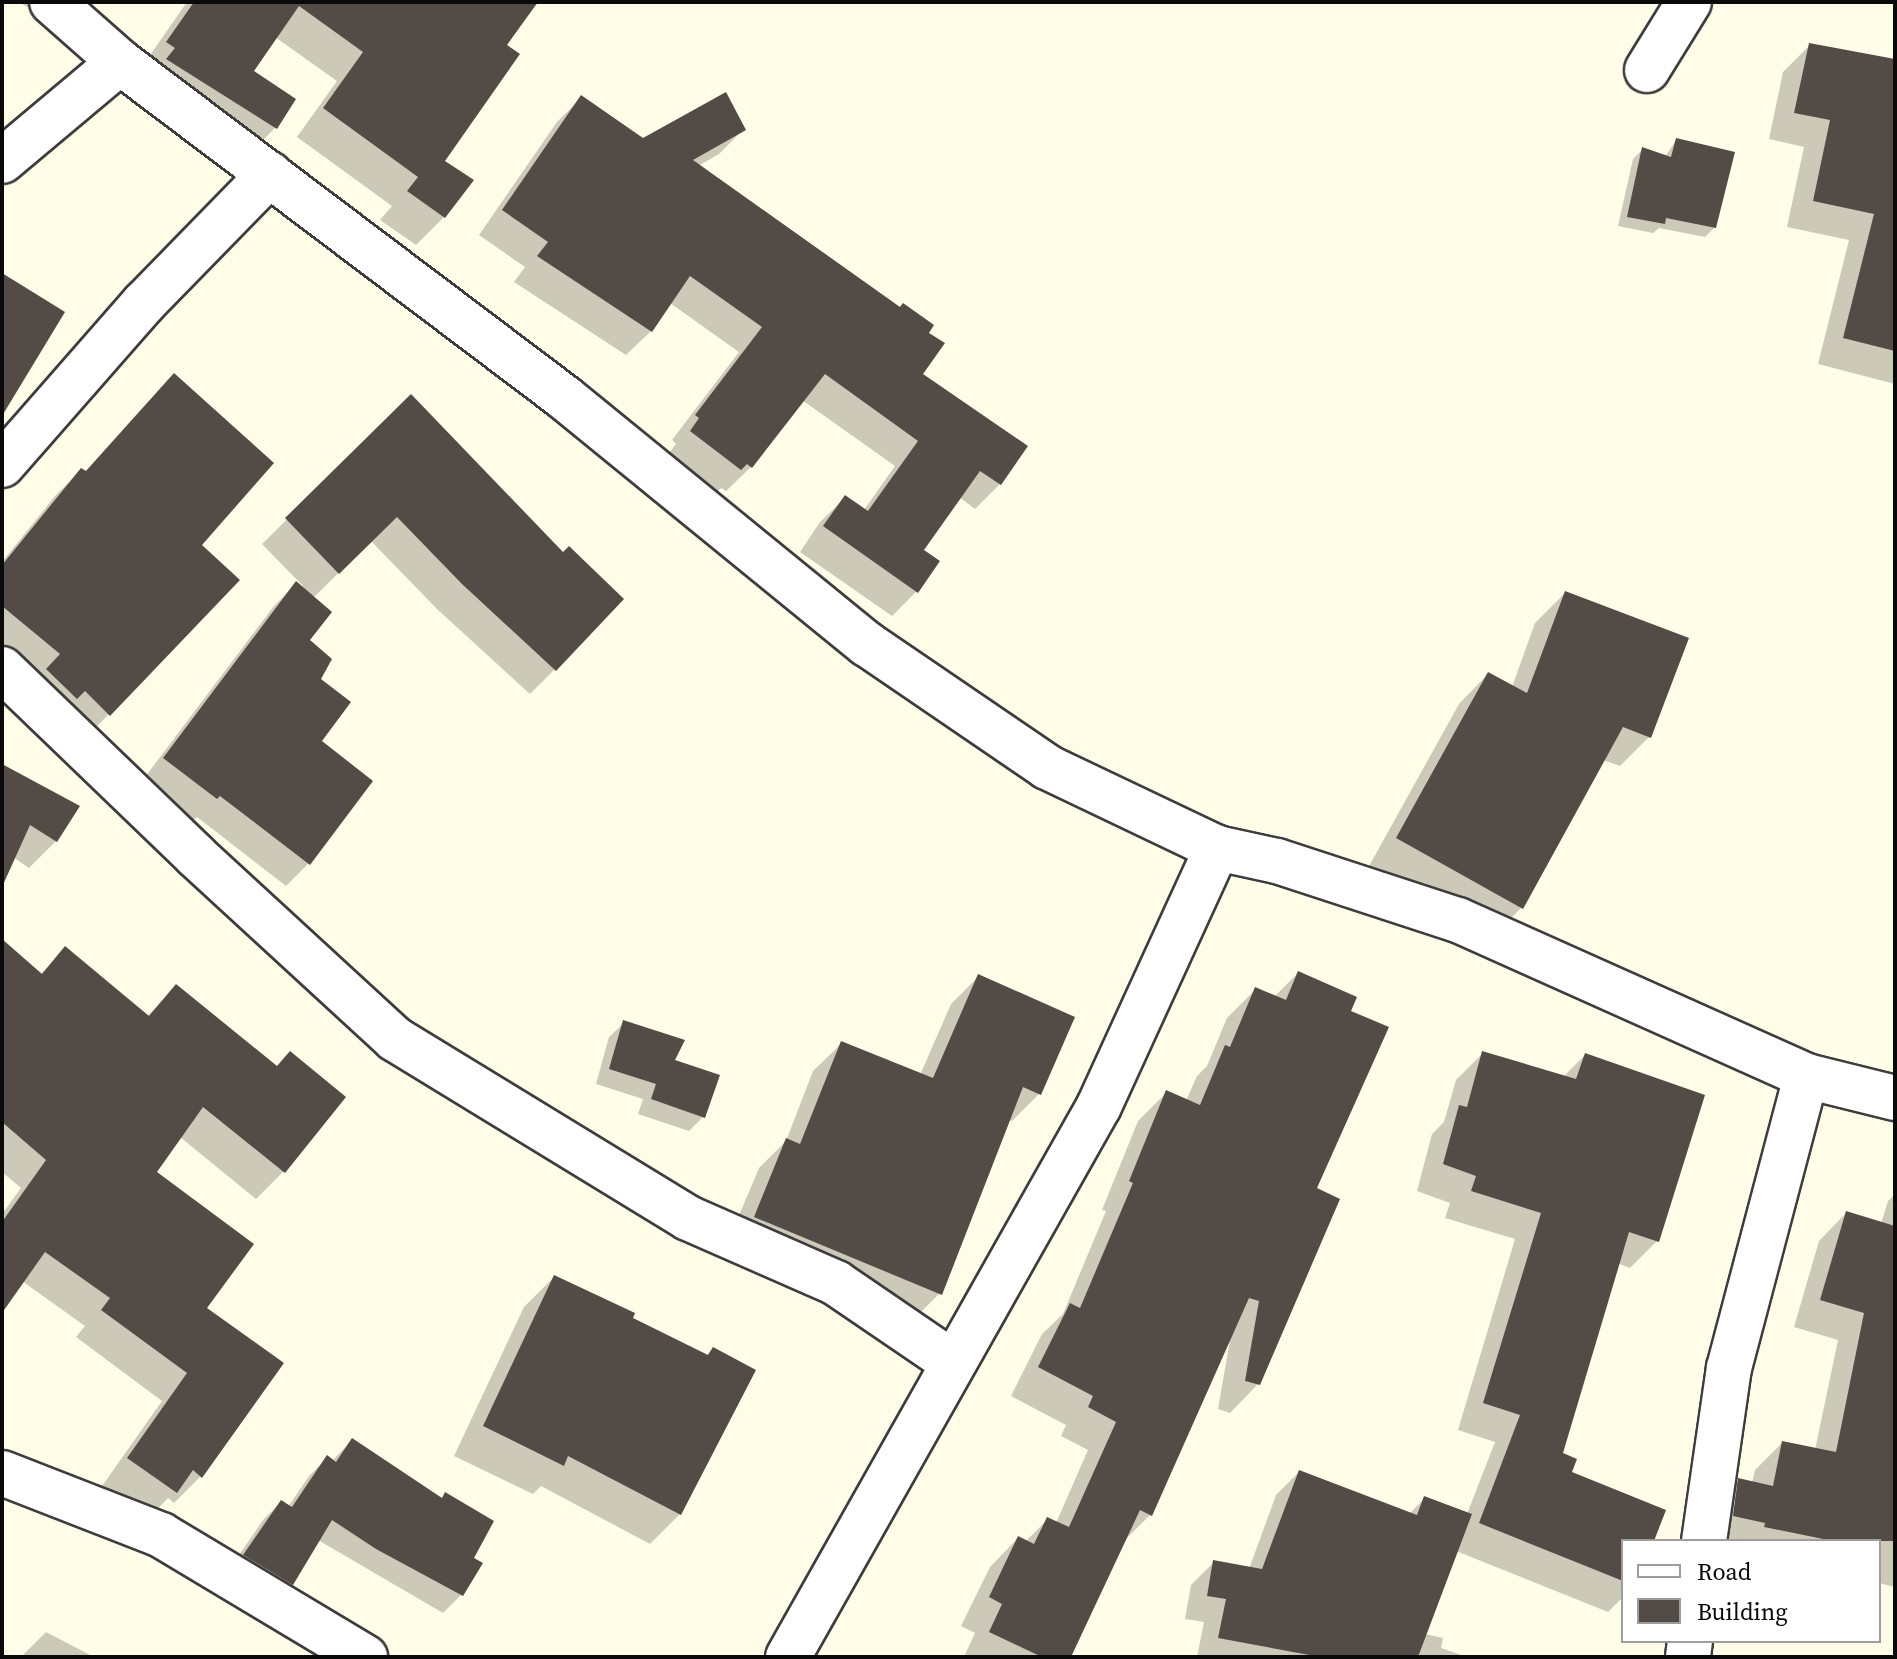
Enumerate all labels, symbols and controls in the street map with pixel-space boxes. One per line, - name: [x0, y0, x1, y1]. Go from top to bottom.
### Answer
- legend: [1621, 1539, 1881, 1643]
- text: Road: [1697, 1555, 1751, 1588]
- text: Building: [1697, 1595, 1788, 1628]

